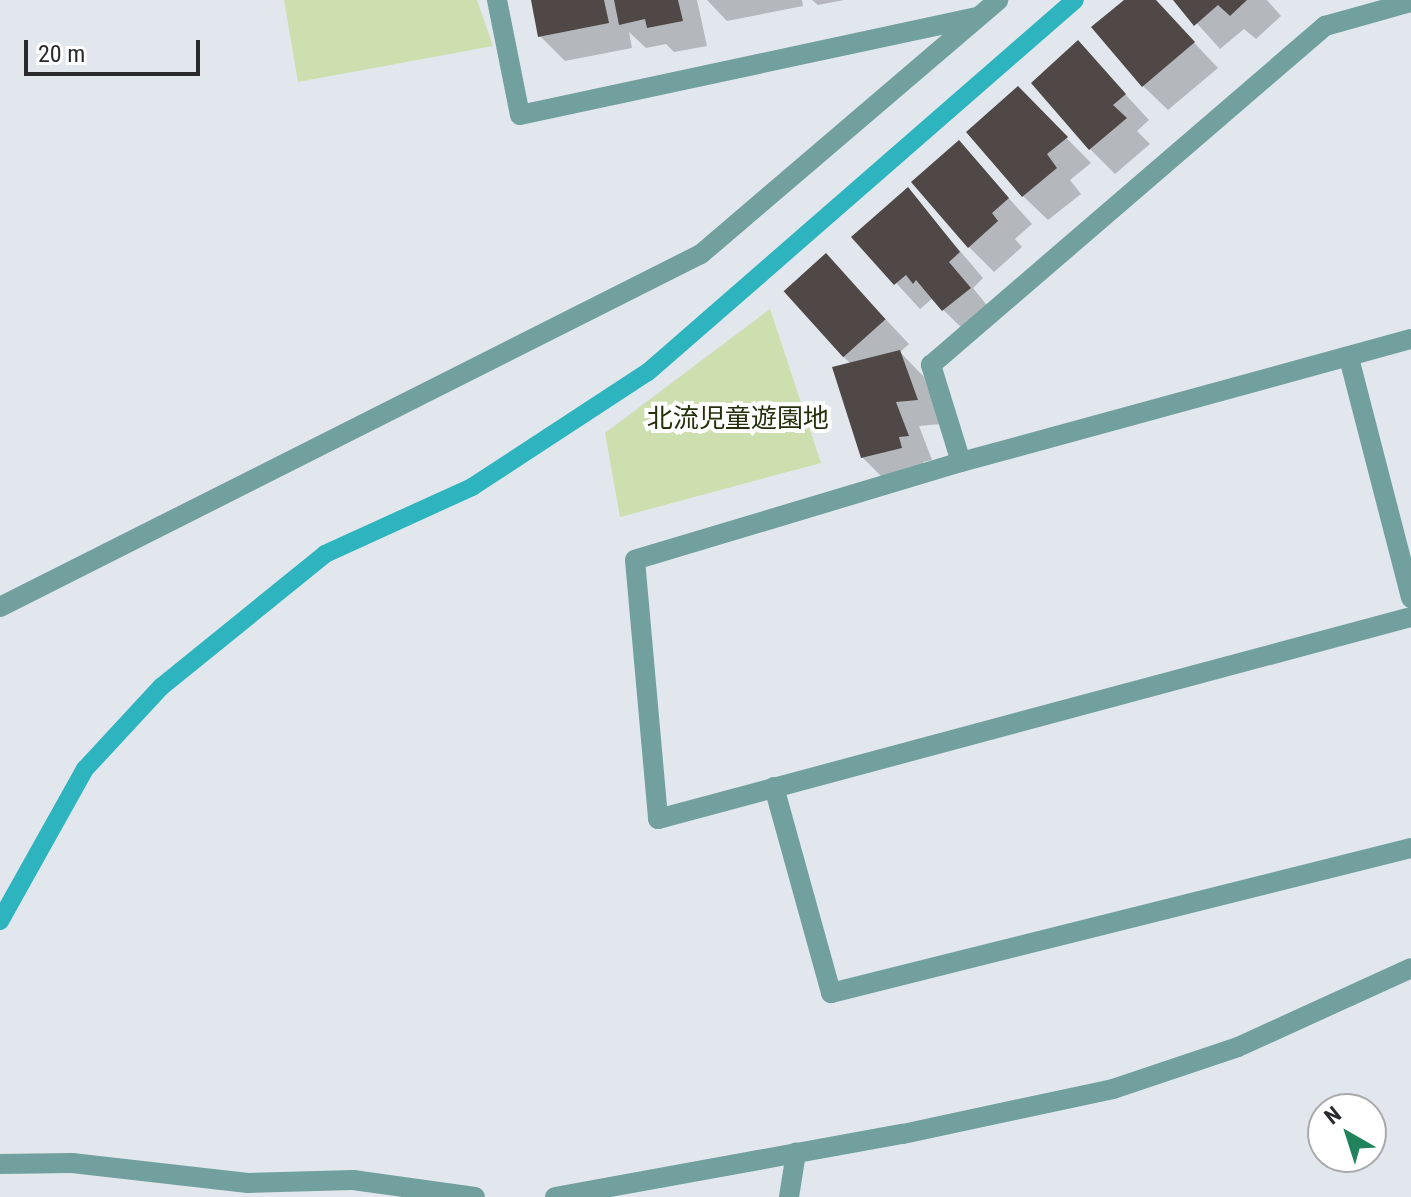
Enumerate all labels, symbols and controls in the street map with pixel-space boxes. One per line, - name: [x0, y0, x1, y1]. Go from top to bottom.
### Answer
- scale bar: [28, 24, 204, 74]
- text: 20 m: [38, 40, 85, 68]
- park label: 北流児童遊園地: [647, 403, 829, 435]
- north arrow: [1307, 1093, 1387, 1173]
- text: N: [1320, 1102, 1346, 1129]

